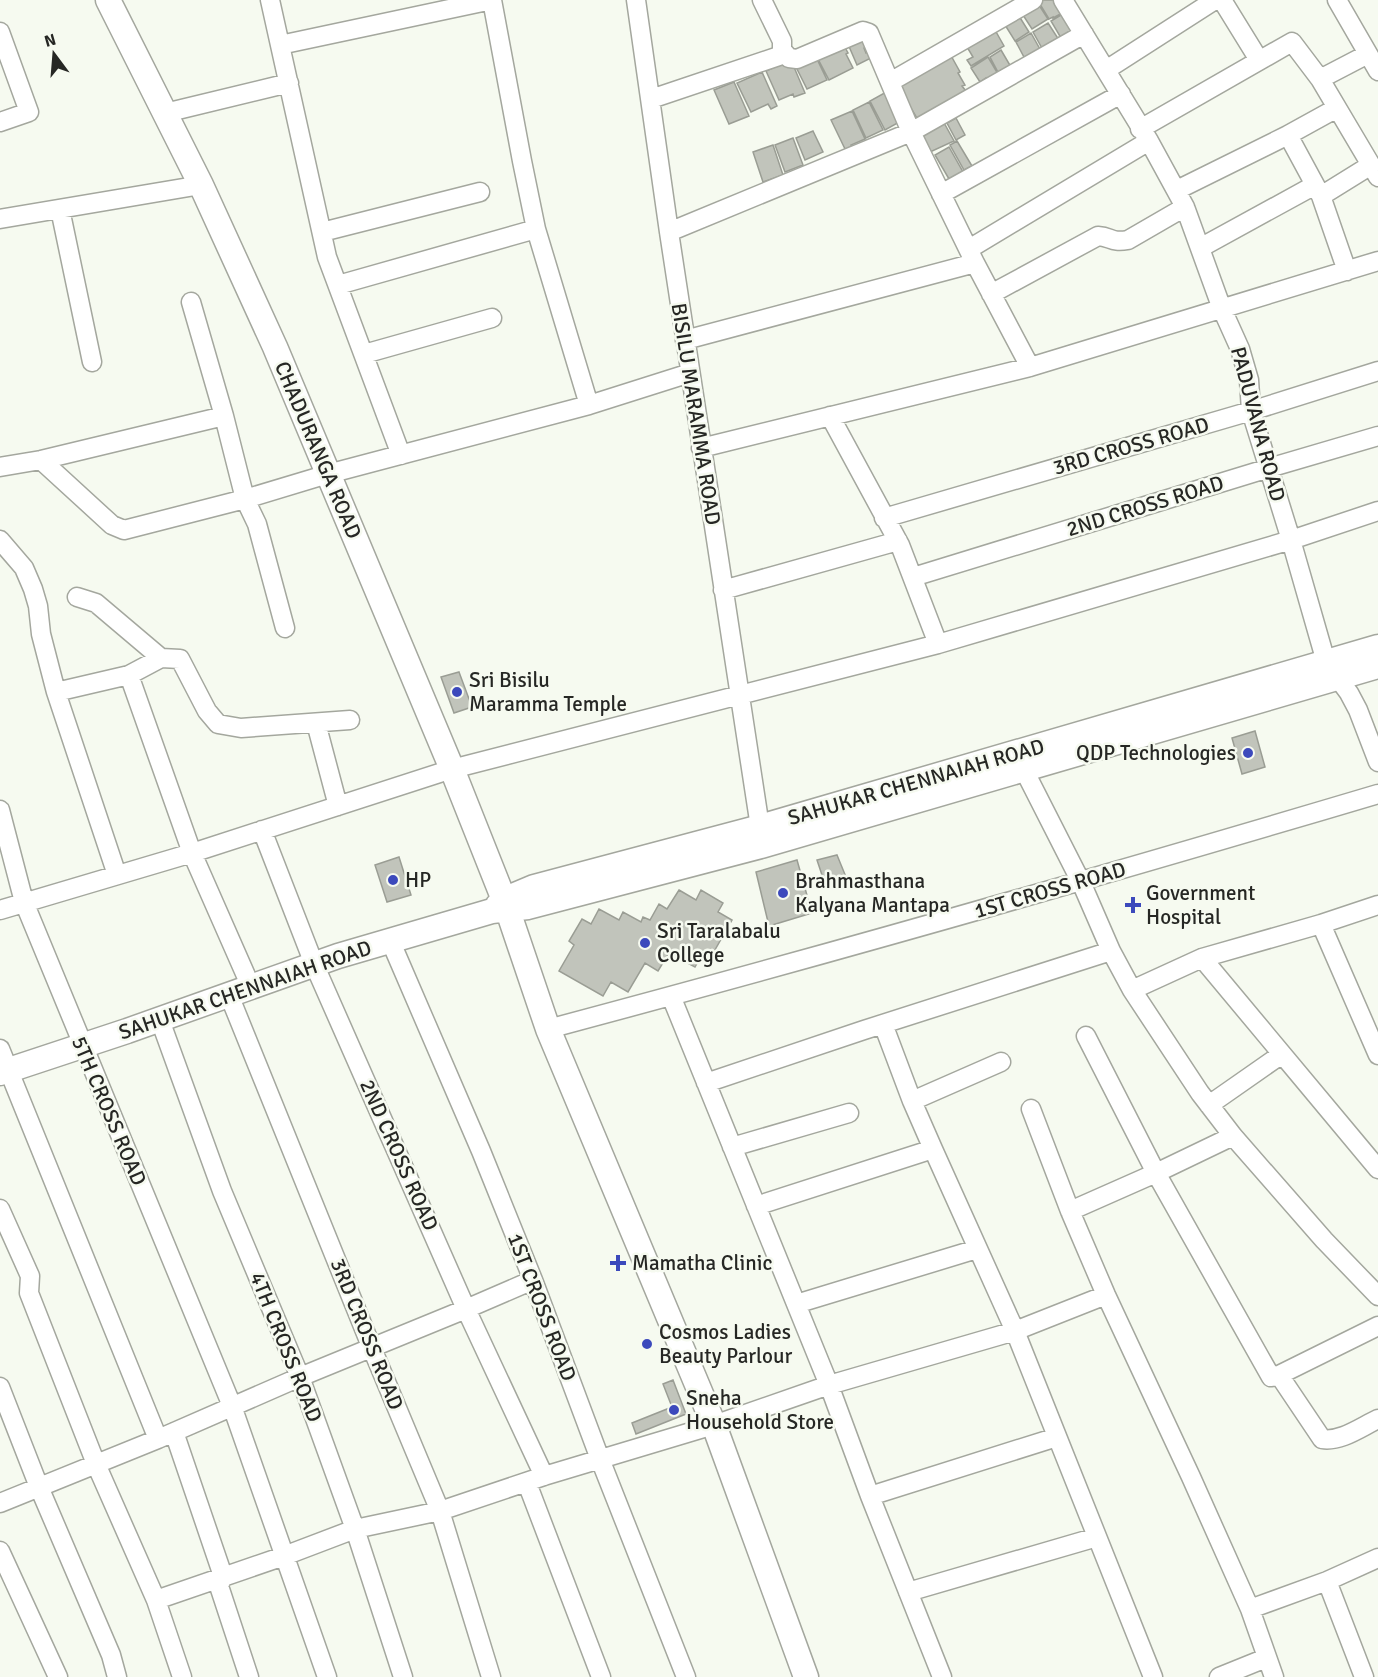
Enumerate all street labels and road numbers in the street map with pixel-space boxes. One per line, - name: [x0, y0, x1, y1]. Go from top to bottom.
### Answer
- street label: BISILU MARAMMA ROAD: [666, 301, 726, 527]
- street label: PADUVANA ROAD: [1225, 344, 1291, 504]
- street label: CHADURANGA ROAD: [269, 357, 367, 543]
- street label: 3RD CROSS ROAD: [1050, 411, 1212, 481]
- street label: 2ND CROSS ROAD: [1063, 470, 1227, 542]
- street label: SAHUKAR CHENNAIAH ROAD: [785, 733, 1047, 831]
- street label: 1ST CROSS ROAD: [971, 856, 1129, 924]
- street label: SAHUKAR CHENNAIAH ROAD: [115, 934, 375, 1046]
- street label: 5TH CROSS ROAD: [66, 1033, 152, 1189]
- street label: 2ND CROSS ROAD: [354, 1075, 444, 1235]
- street label: 1ST CROSS ROAD: [502, 1229, 582, 1385]
- street label: 3RD CROSS ROAD: [325, 1254, 409, 1414]
- street label: 4TH CROSS ROAD: [244, 1268, 328, 1426]

